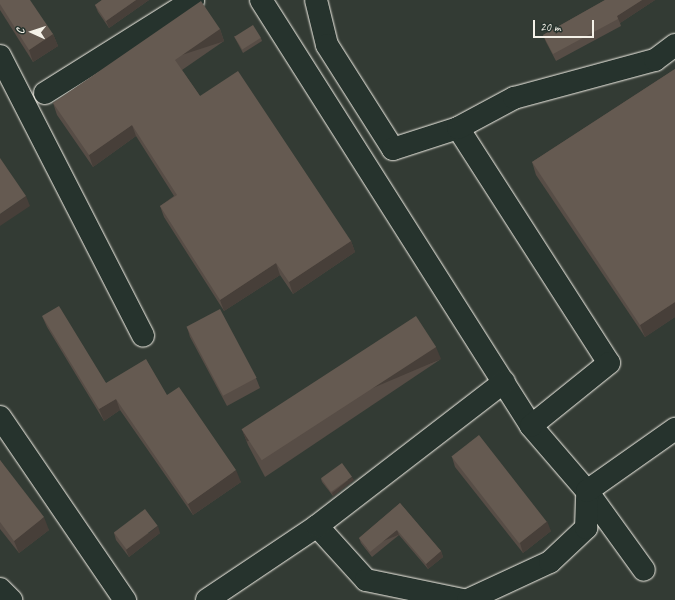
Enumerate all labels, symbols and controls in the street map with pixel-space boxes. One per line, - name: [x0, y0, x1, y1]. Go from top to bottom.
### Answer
- north arrow: [12, 12, 52, 52]
- scale bar: [535, 12, 596, 38]
- text: 20 m: [540, 19, 560, 35]
- text: С: [13, 28, 27, 34]

